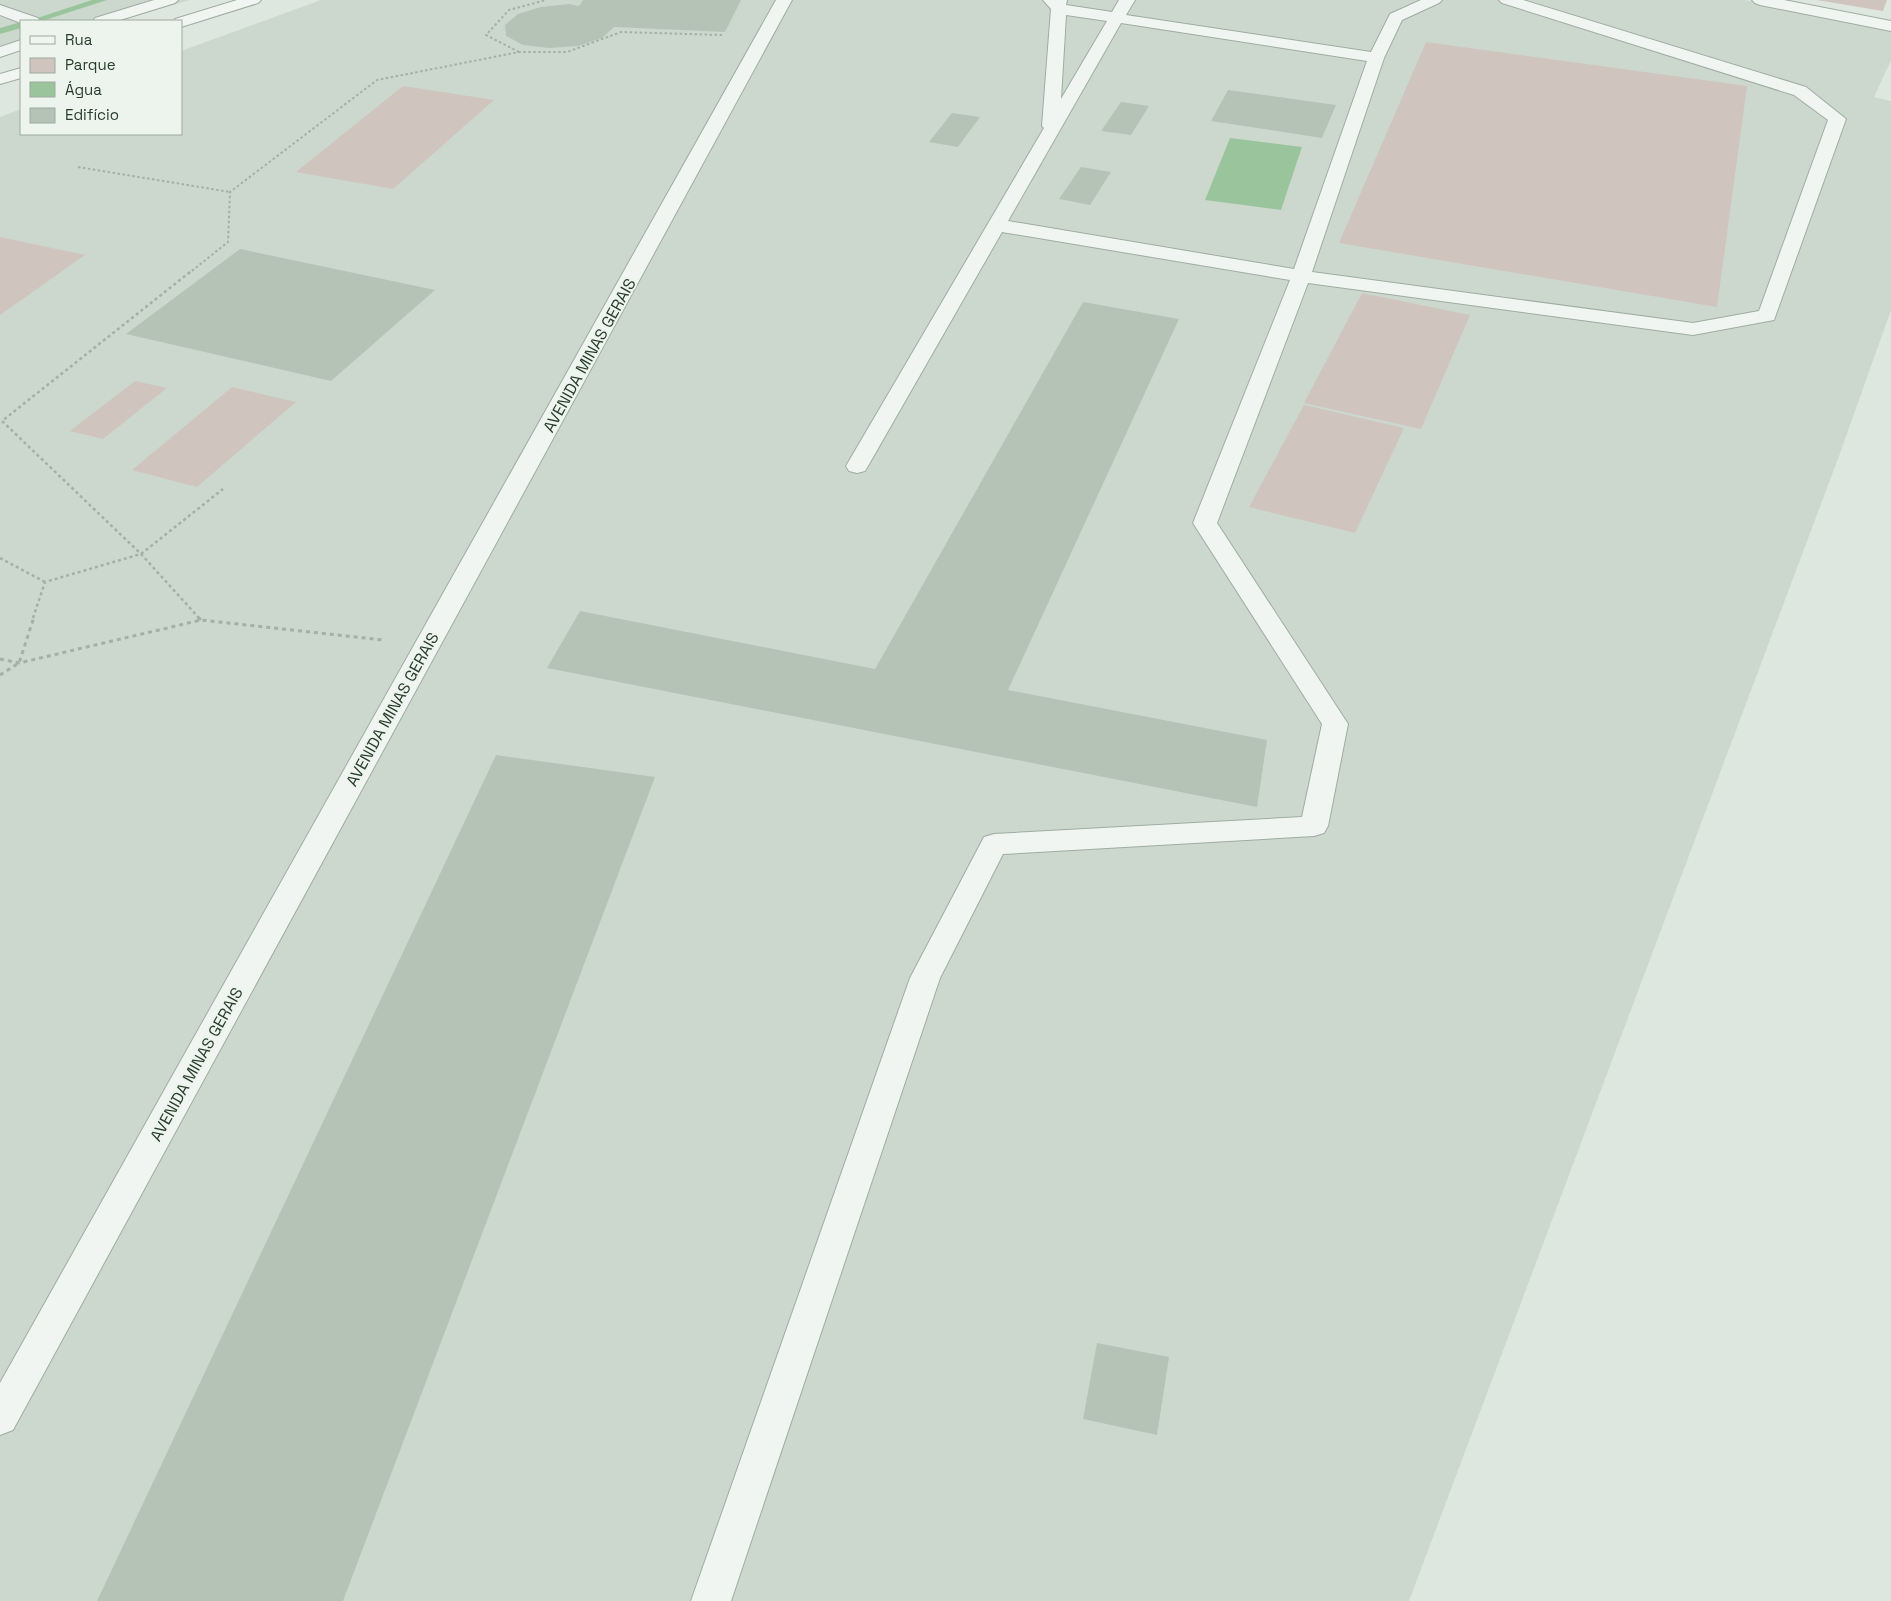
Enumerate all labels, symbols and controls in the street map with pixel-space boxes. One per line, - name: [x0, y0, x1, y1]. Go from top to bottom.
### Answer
- legend: [20, 20, 182, 135]
- text: Rua: [65, 30, 93, 49]
- text: Parque: [65, 55, 116, 74]
- text: Água: [65, 80, 102, 99]
- text: Edifício: [65, 105, 119, 124]
- street label: AVENIDA MINAS GERAIS: [538, 274, 641, 436]
- street label: AVENIDA MINAS GERAIS: [341, 628, 444, 790]
- street label: AVENIDA MINAS GERAIS: [145, 983, 248, 1145]

